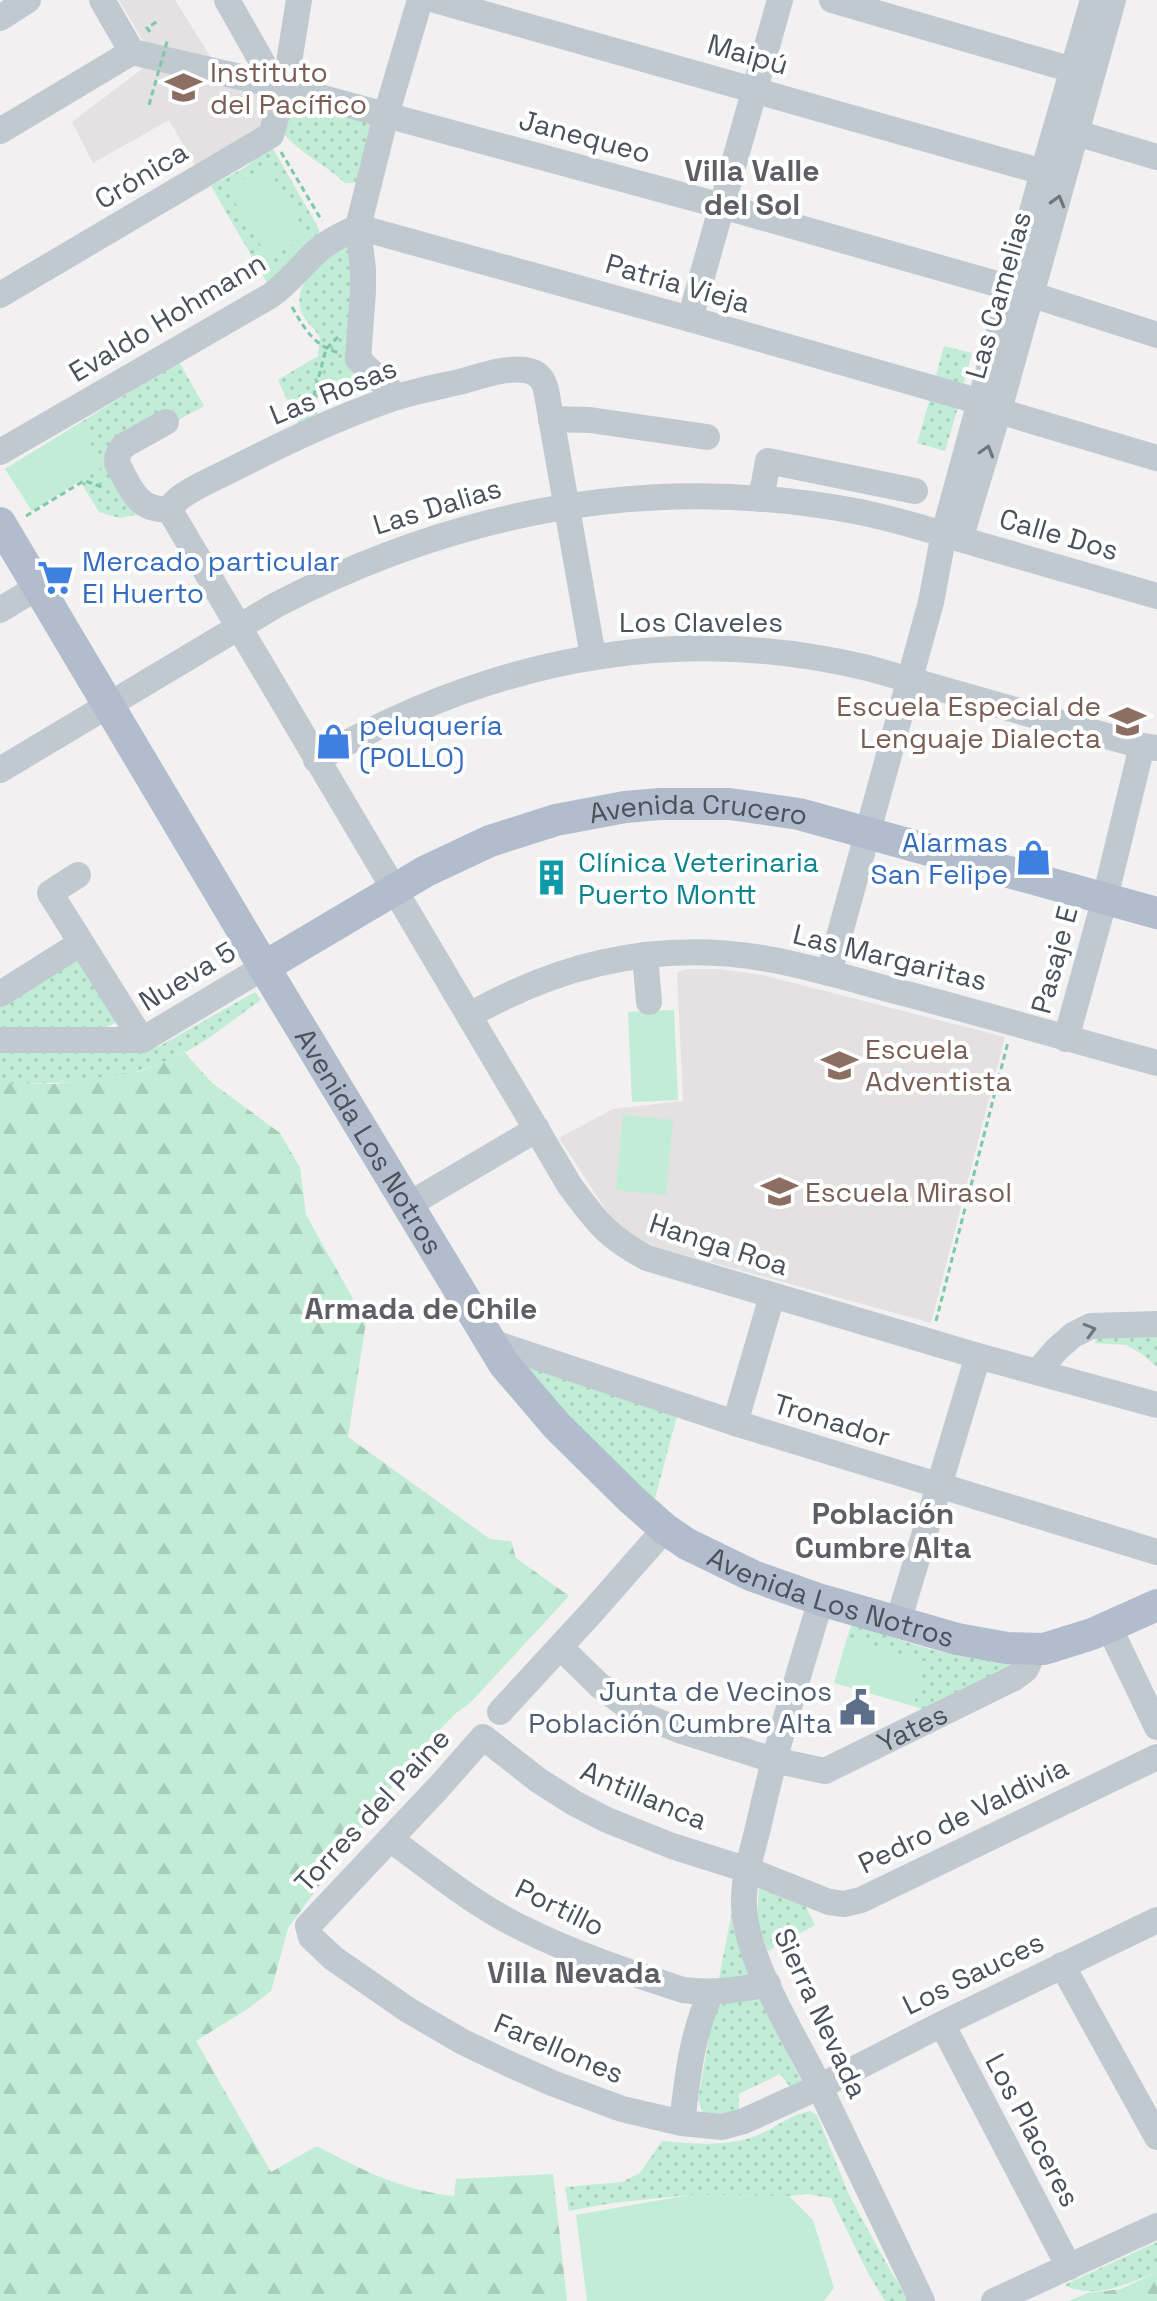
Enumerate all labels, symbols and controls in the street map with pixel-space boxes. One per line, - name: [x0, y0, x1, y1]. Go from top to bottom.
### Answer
- street label: Maipú: [703, 25, 793, 83]
- place label: Instituto del Pacífico: [210, 54, 367, 122]
- school or university icon: Instituto del Pacífico: [165, 69, 203, 107]
- street label: Janequeo: [515, 101, 655, 171]
- street label: Crónica: [88, 133, 194, 217]
- district label: Villa Valle del Sol: [684, 151, 820, 224]
- one-way arrow: [1048, 194, 1065, 208]
- street label: Las Camelias: [957, 207, 1039, 383]
- street label: Evaldo Hohmann: [62, 244, 272, 390]
- street label: Patria Vieja: [602, 245, 754, 321]
- street label: Las Rosas: [264, 349, 402, 433]
- one-way arrow: [978, 444, 994, 458]
- street label: Las Dalias: [368, 469, 506, 543]
- street label: Calle Dos: [995, 500, 1123, 568]
- place label: Mercado particular El Huerto: [82, 543, 340, 611]
- supermarket icon: Mercado particular El Huerto: [37, 558, 75, 596]
- street label: Los Claveles: [619, 604, 783, 640]
- place label: Escuela Especial de Lenguaje Dialecta: [836, 688, 1101, 756]
- school or university icon: Escuela Especial de Lenguaje Dialecta: [1108, 703, 1146, 741]
- place label: peluquería (POLLO): [359, 707, 503, 775]
- shop icon: peluquería (POLLO): [314, 722, 352, 760]
- street label: Avenida Crucero: [586, 786, 812, 834]
- place label: Alarmas San Felipe: [871, 824, 1008, 892]
- shop icon: Alarmas San Felipe: [1015, 839, 1053, 877]
- place label: Clínica Veterinaria Puerto Montt: [578, 844, 819, 912]
- building icon: Clínica Veterinaria Puerto Montt: [533, 859, 571, 897]
- street label: Pasaje E: [1022, 902, 1086, 1018]
- street label: Las Margaritas: [789, 916, 991, 998]
- street label: Nueva 5: [132, 933, 242, 1019]
- street label: Avenida Los Notros: [287, 1021, 452, 1261]
- place label: Escuela Adventista: [865, 1031, 1012, 1099]
- school or university icon: Escuela Adventista: [820, 1046, 858, 1084]
- school or university icon: Escuela Mirasol: [760, 1173, 798, 1211]
- place label: Escuela Mirasol: [805, 1174, 1012, 1210]
- street label: Hanga Roa: [645, 1205, 793, 1283]
- district label: Armada de Chile: [305, 1289, 537, 1328]
- one-way arrow: [1083, 1322, 1096, 1339]
- street label: Tronador: [769, 1385, 895, 1455]
- district label: Población Cumbre Alta: [795, 1494, 971, 1567]
- street label: Avenida Los Notros: [701, 1539, 958, 1655]
- place label: Junta de Vecinos Población Cumbre Alta: [528, 1673, 832, 1741]
- public building icon: Junta de Vecinos Población Cumbre Alta: [839, 1688, 877, 1726]
- street label: Yates: [871, 1696, 953, 1761]
- street label: Torres del Paine: [287, 1720, 457, 1900]
- street label: Pedro de Valdivia: [852, 1749, 1074, 1881]
- street label: Antillanca: [575, 1752, 713, 1838]
- street label: Portillo: [509, 1870, 611, 1944]
- street label: Sierra Nevada: [766, 1922, 876, 2104]
- street label: Los Sauces: [897, 1923, 1049, 2023]
- district label: Villa Nevada: [487, 1953, 661, 1992]
- street label: Farellones: [489, 2005, 629, 2091]
- street label: Los Placeres: [978, 2047, 1088, 2213]

